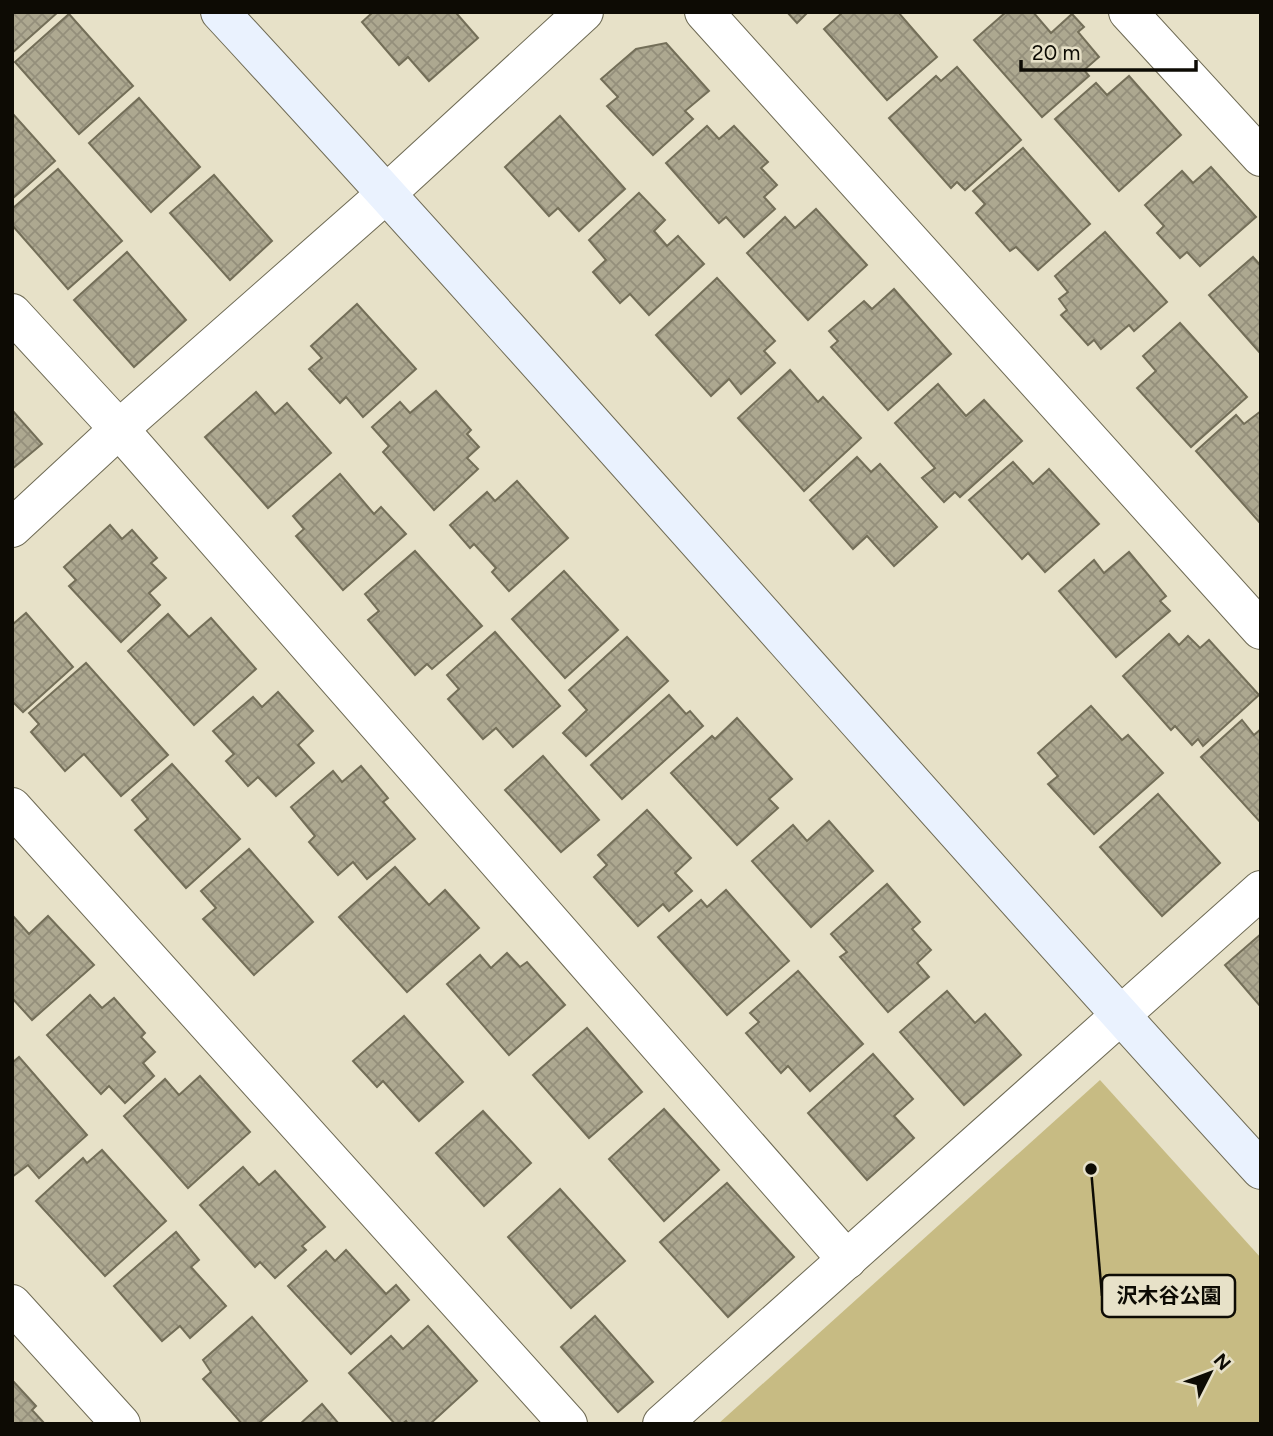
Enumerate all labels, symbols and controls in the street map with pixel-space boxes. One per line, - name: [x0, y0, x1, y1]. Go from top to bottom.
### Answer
- scale bar: [1021, 28, 1196, 72]
- text: 20 m: [1032, 40, 1080, 65]
- callout: 沢木谷公園: [1102, 1275, 1235, 1317]
- text: 沢木谷公園: [1117, 1283, 1222, 1308]
- north arrow: [1175, 1338, 1245, 1408]
- text: N: [1209, 1349, 1236, 1375]

